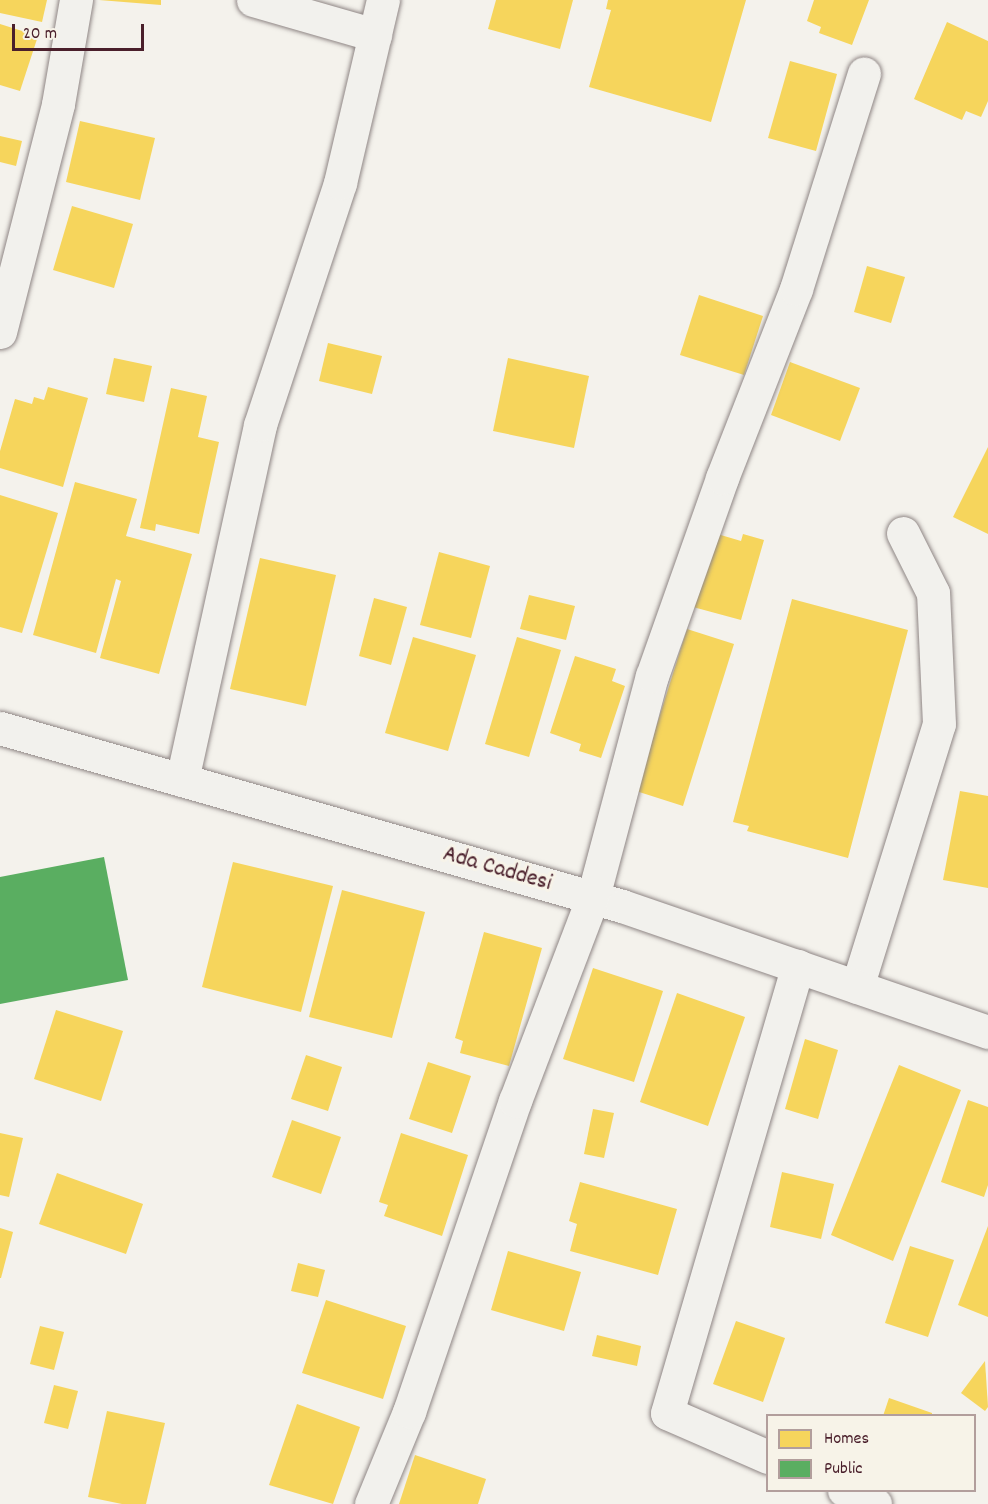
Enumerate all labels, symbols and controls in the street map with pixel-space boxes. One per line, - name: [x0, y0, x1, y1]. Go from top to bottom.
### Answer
- scale bar: [15, 12, 147, 50]
- text: 20 m: [23, 22, 57, 47]
- street label: Ada Caddesi: [439, 841, 555, 899]
- legend: [766, 1414, 976, 1492]
- text: Homes: [824, 1427, 869, 1452]
- text: Public: [824, 1457, 863, 1482]

